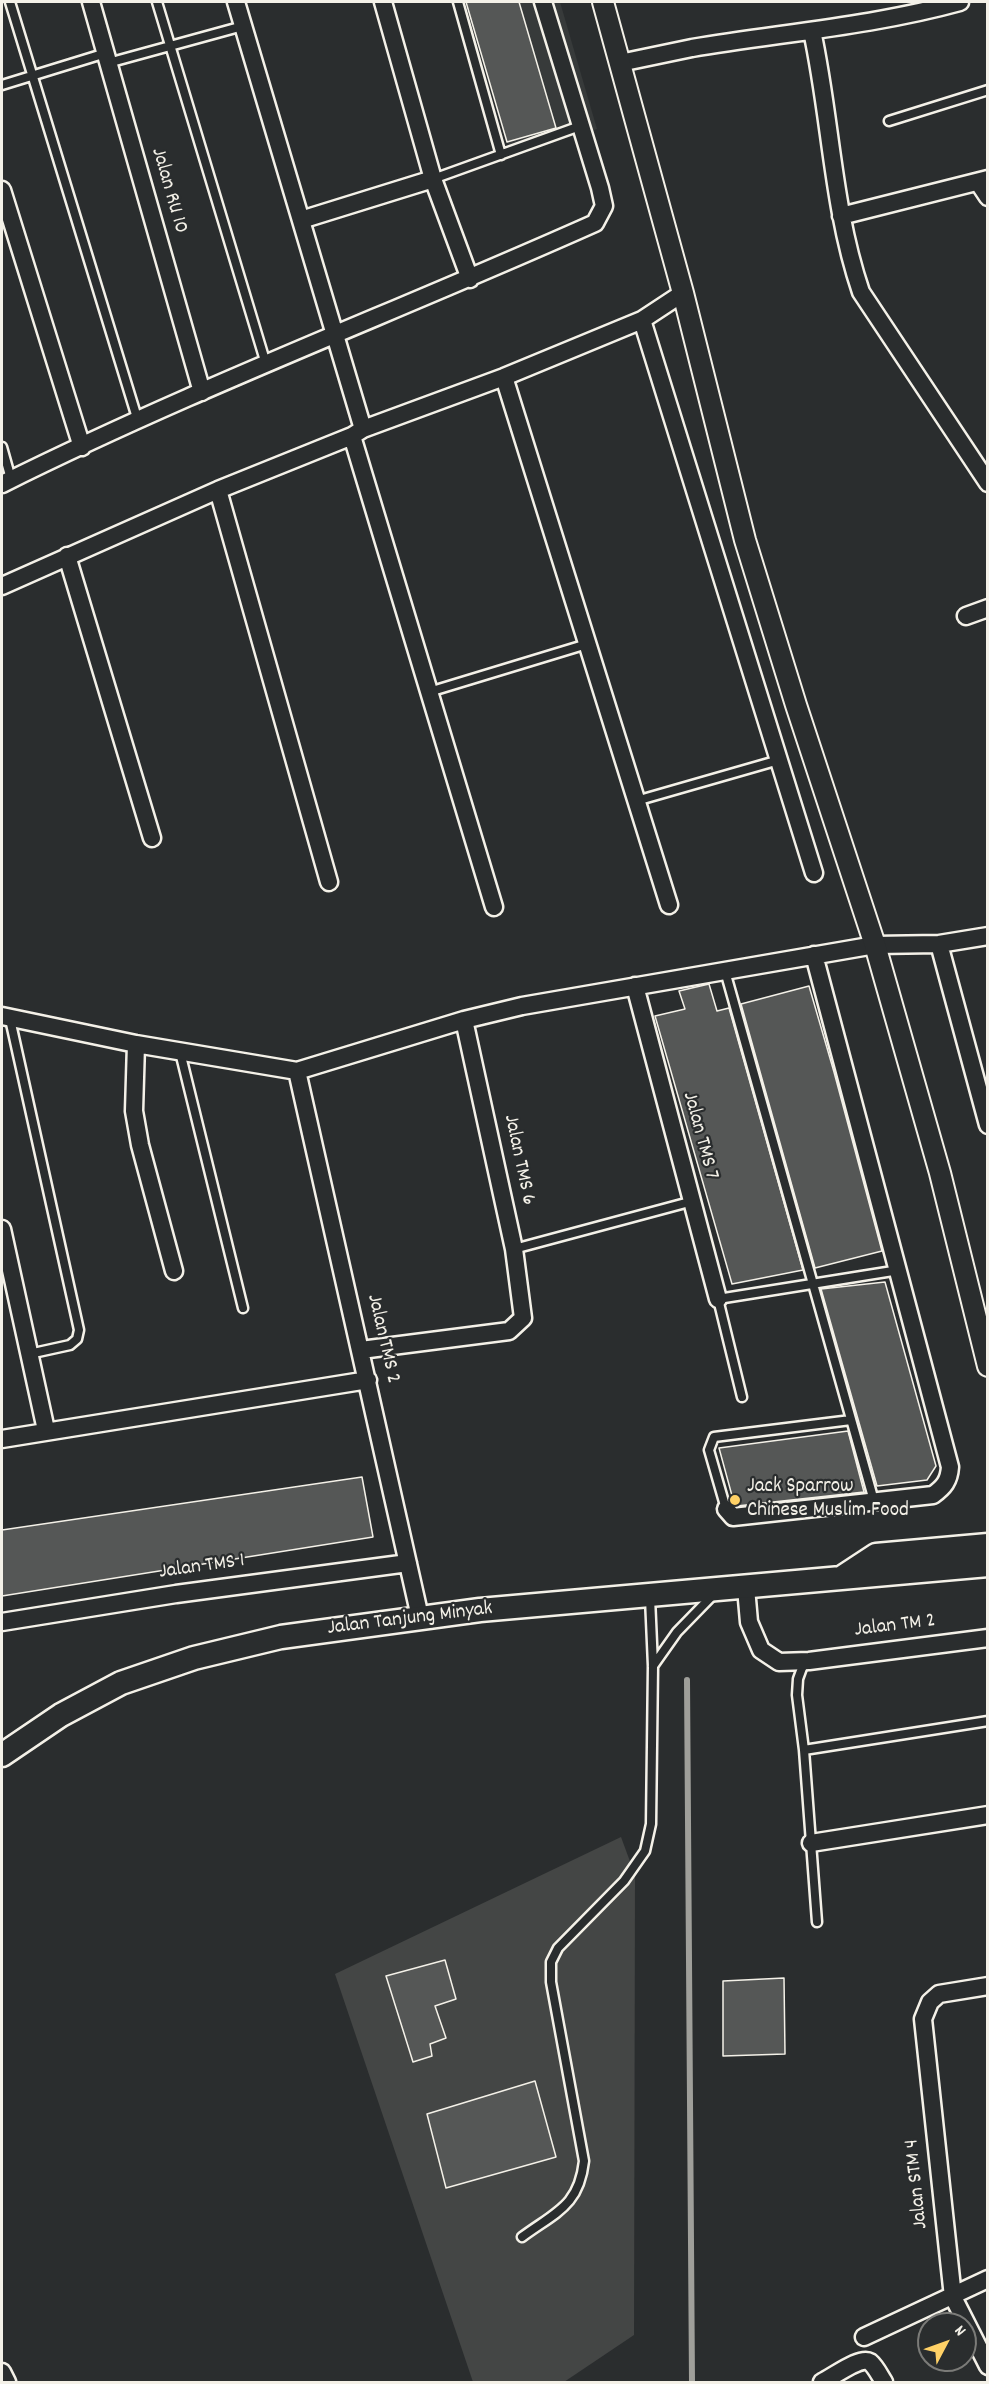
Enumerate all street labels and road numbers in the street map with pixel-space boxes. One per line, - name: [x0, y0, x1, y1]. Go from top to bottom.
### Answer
- street label: Jalan RU 10: [144, 145, 192, 237]
- street label: Jalan TMS 7: [675, 1089, 723, 1183]
- street label: Jalan TMS 6: [496, 1112, 540, 1208]
- street label: Jalan TMS 2: [360, 1292, 404, 1386]
- street label: Jalan TMS 1: [158, 1550, 246, 1586]
- street label: Jalan Tanjung Minyak: [326, 1597, 494, 1643]
- street label: Jalan TM 2: [853, 1610, 937, 1644]
- street label: Jalan STM 4: [901, 2138, 935, 2230]

